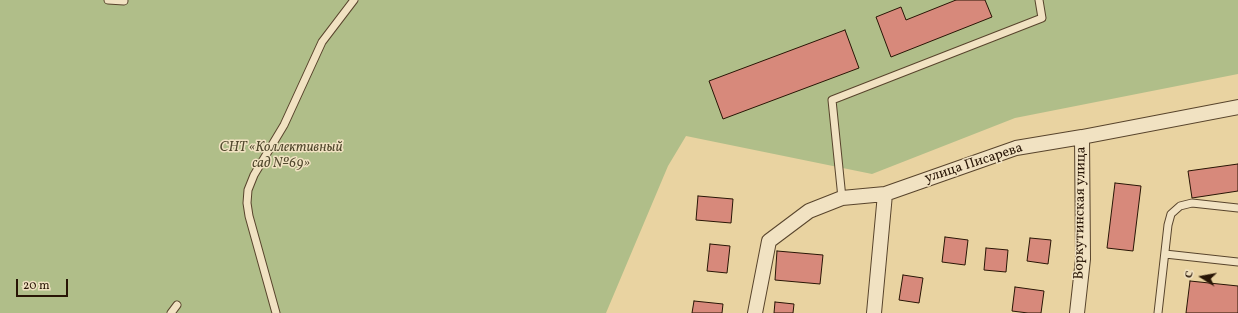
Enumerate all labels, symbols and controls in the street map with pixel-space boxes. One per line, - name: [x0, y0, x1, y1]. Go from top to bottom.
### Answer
- park label: СНТ «Коллективный сад №69»: [219, 140, 343, 172]
- street label: улица Писарева: [923, 140, 1025, 188]
- street label: Воркутинская улица: [1071, 146, 1091, 280]
- north arrow: [1182, 257, 1222, 297]
- text: С: [1182, 270, 1198, 280]
- scale bar: [18, 271, 70, 297]
- text: 20 m: [23, 278, 50, 294]

